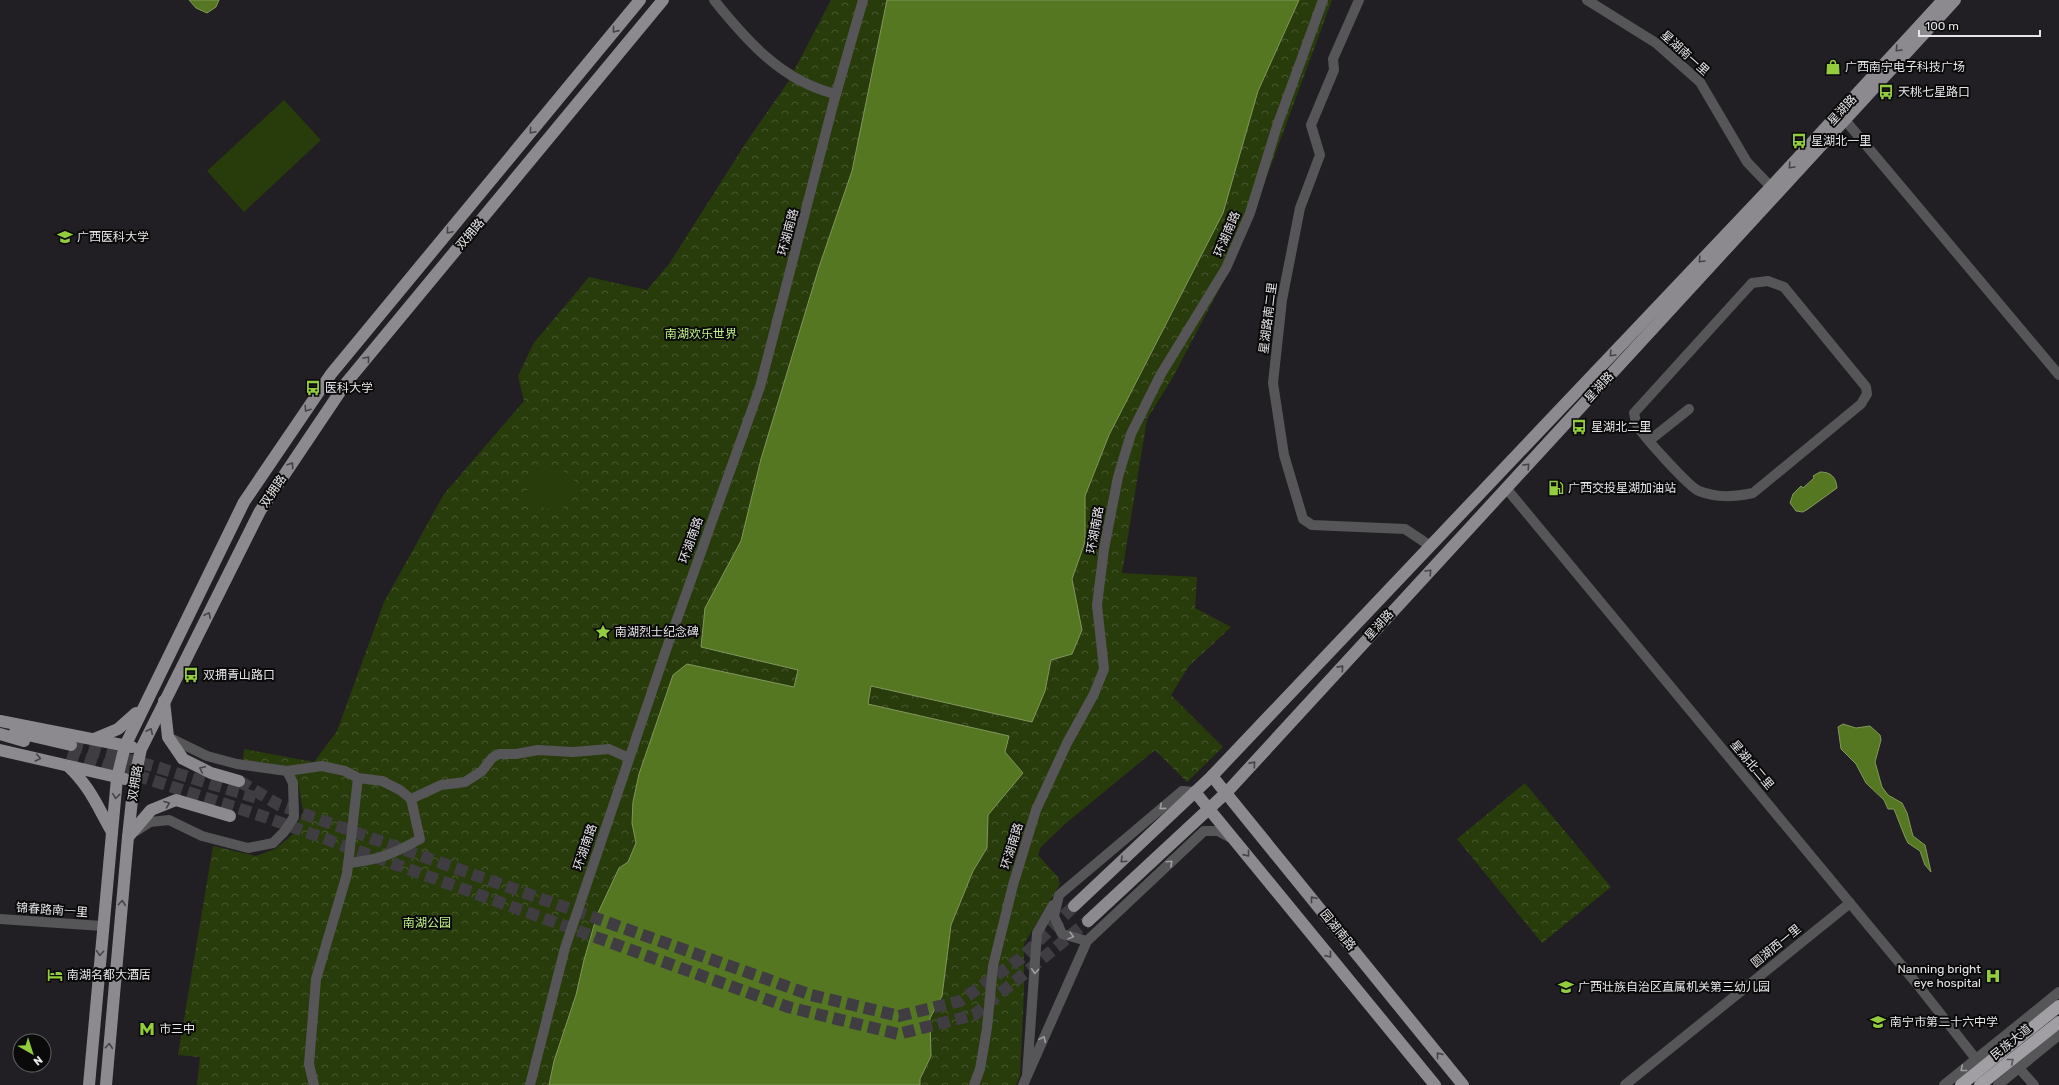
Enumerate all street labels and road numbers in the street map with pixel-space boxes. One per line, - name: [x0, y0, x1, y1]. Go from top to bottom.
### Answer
- street label: 星湖南一里: [1658, 28, 1712, 78]
- street label: 星湖路: [1825, 92, 1859, 128]
- street label: 环湖南路: [775, 207, 801, 257]
- street label: 环湖南路: [1211, 209, 1243, 259]
- street label: 双拥路: [453, 216, 487, 252]
- street label: 星湖路南二里: [1257, 281, 1279, 355]
- street label: 星湖路: [1582, 369, 1616, 405]
- street label: 双拥路: [257, 472, 289, 510]
- street label: 环湖南路: [1084, 505, 1106, 555]
- street label: 环湖南路: [676, 515, 706, 565]
- street label: 星湖路: [1362, 607, 1396, 643]
- street label: 星湖北二里: [1727, 738, 1777, 792]
- street label: 双拥路: [125, 764, 145, 802]
- street label: 环湖南路: [998, 821, 1026, 871]
- street label: 环湖南路: [571, 822, 599, 872]
- street label: 锦春路南一里: [16, 901, 88, 919]
- street label: 园湖南路: [1317, 907, 1359, 953]
- street label: 圆湖西一里: [1748, 922, 1804, 970]
- street label: 民族大道: [1988, 1021, 2034, 1063]

